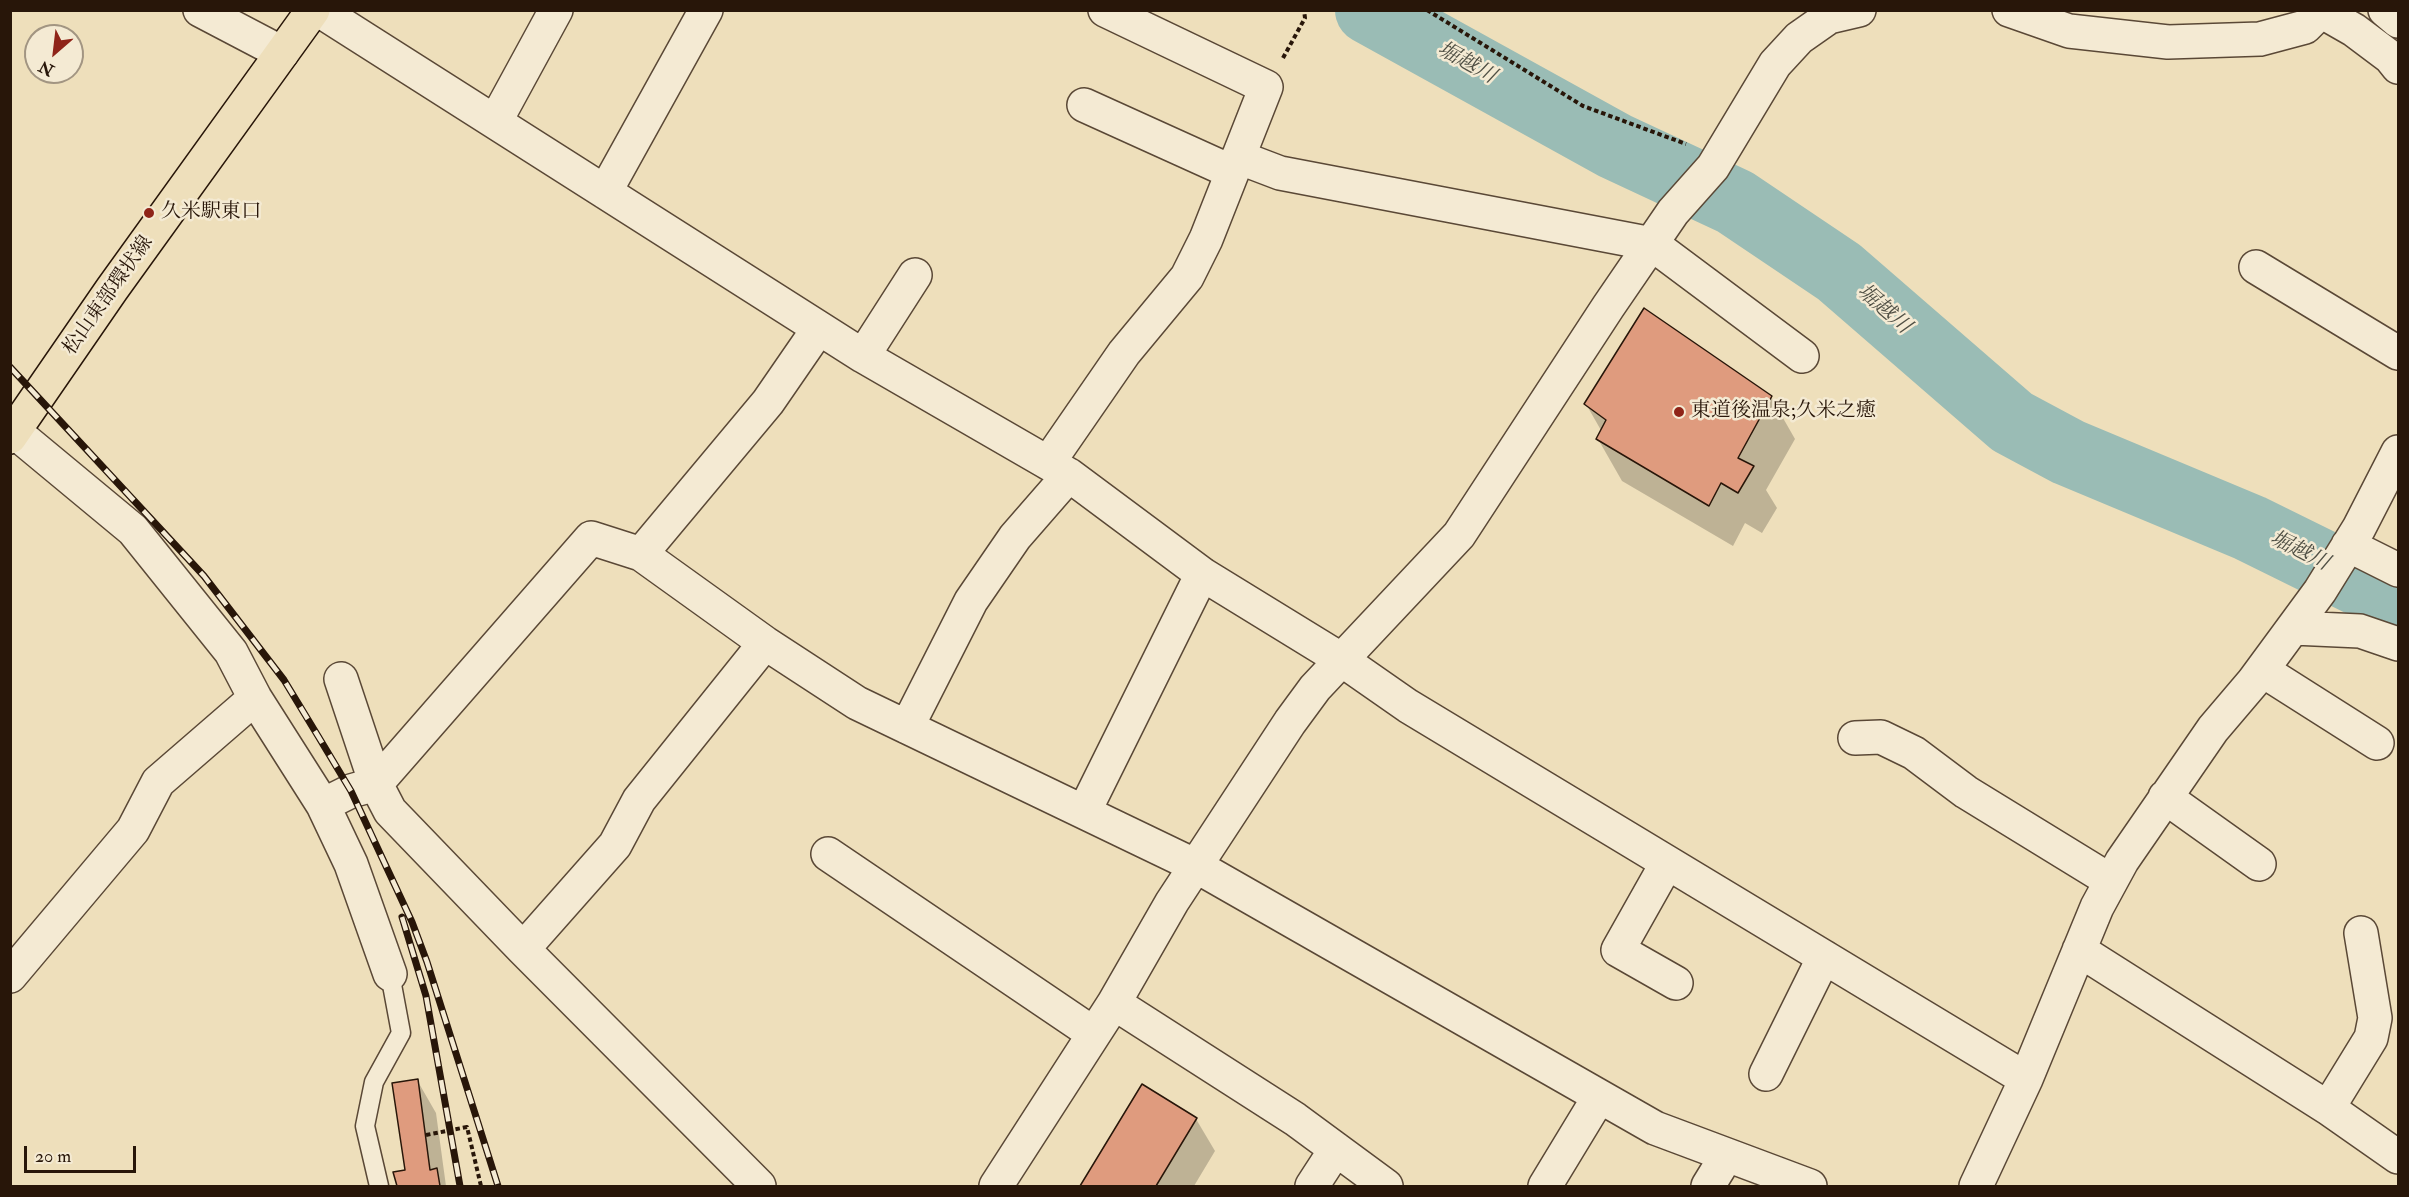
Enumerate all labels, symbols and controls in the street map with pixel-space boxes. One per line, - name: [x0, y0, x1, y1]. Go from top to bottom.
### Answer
- north arrow: [24, 24, 84, 84]
- water label: 堀越川: [1432, 38, 1500, 90]
- text: N: [35, 56, 58, 80]
- place label: 久米駅東口: [161, 201, 261, 225]
- marker: 久米駅東口: [142, 206, 156, 220]
- street label: 松山東部環状線: [59, 232, 159, 360]
- water label: 堀越川: [1851, 280, 1915, 340]
- place label: 東道後温泉;久米之癒: [1691, 400, 1876, 424]
- marker: 東道後温泉;久米之癒: [1672, 405, 1686, 419]
- water label: 堀越川: [2265, 527, 2333, 577]
- scale bar: [27, 1134, 140, 1172]
- text: 20 m: [35, 1145, 71, 1168]

